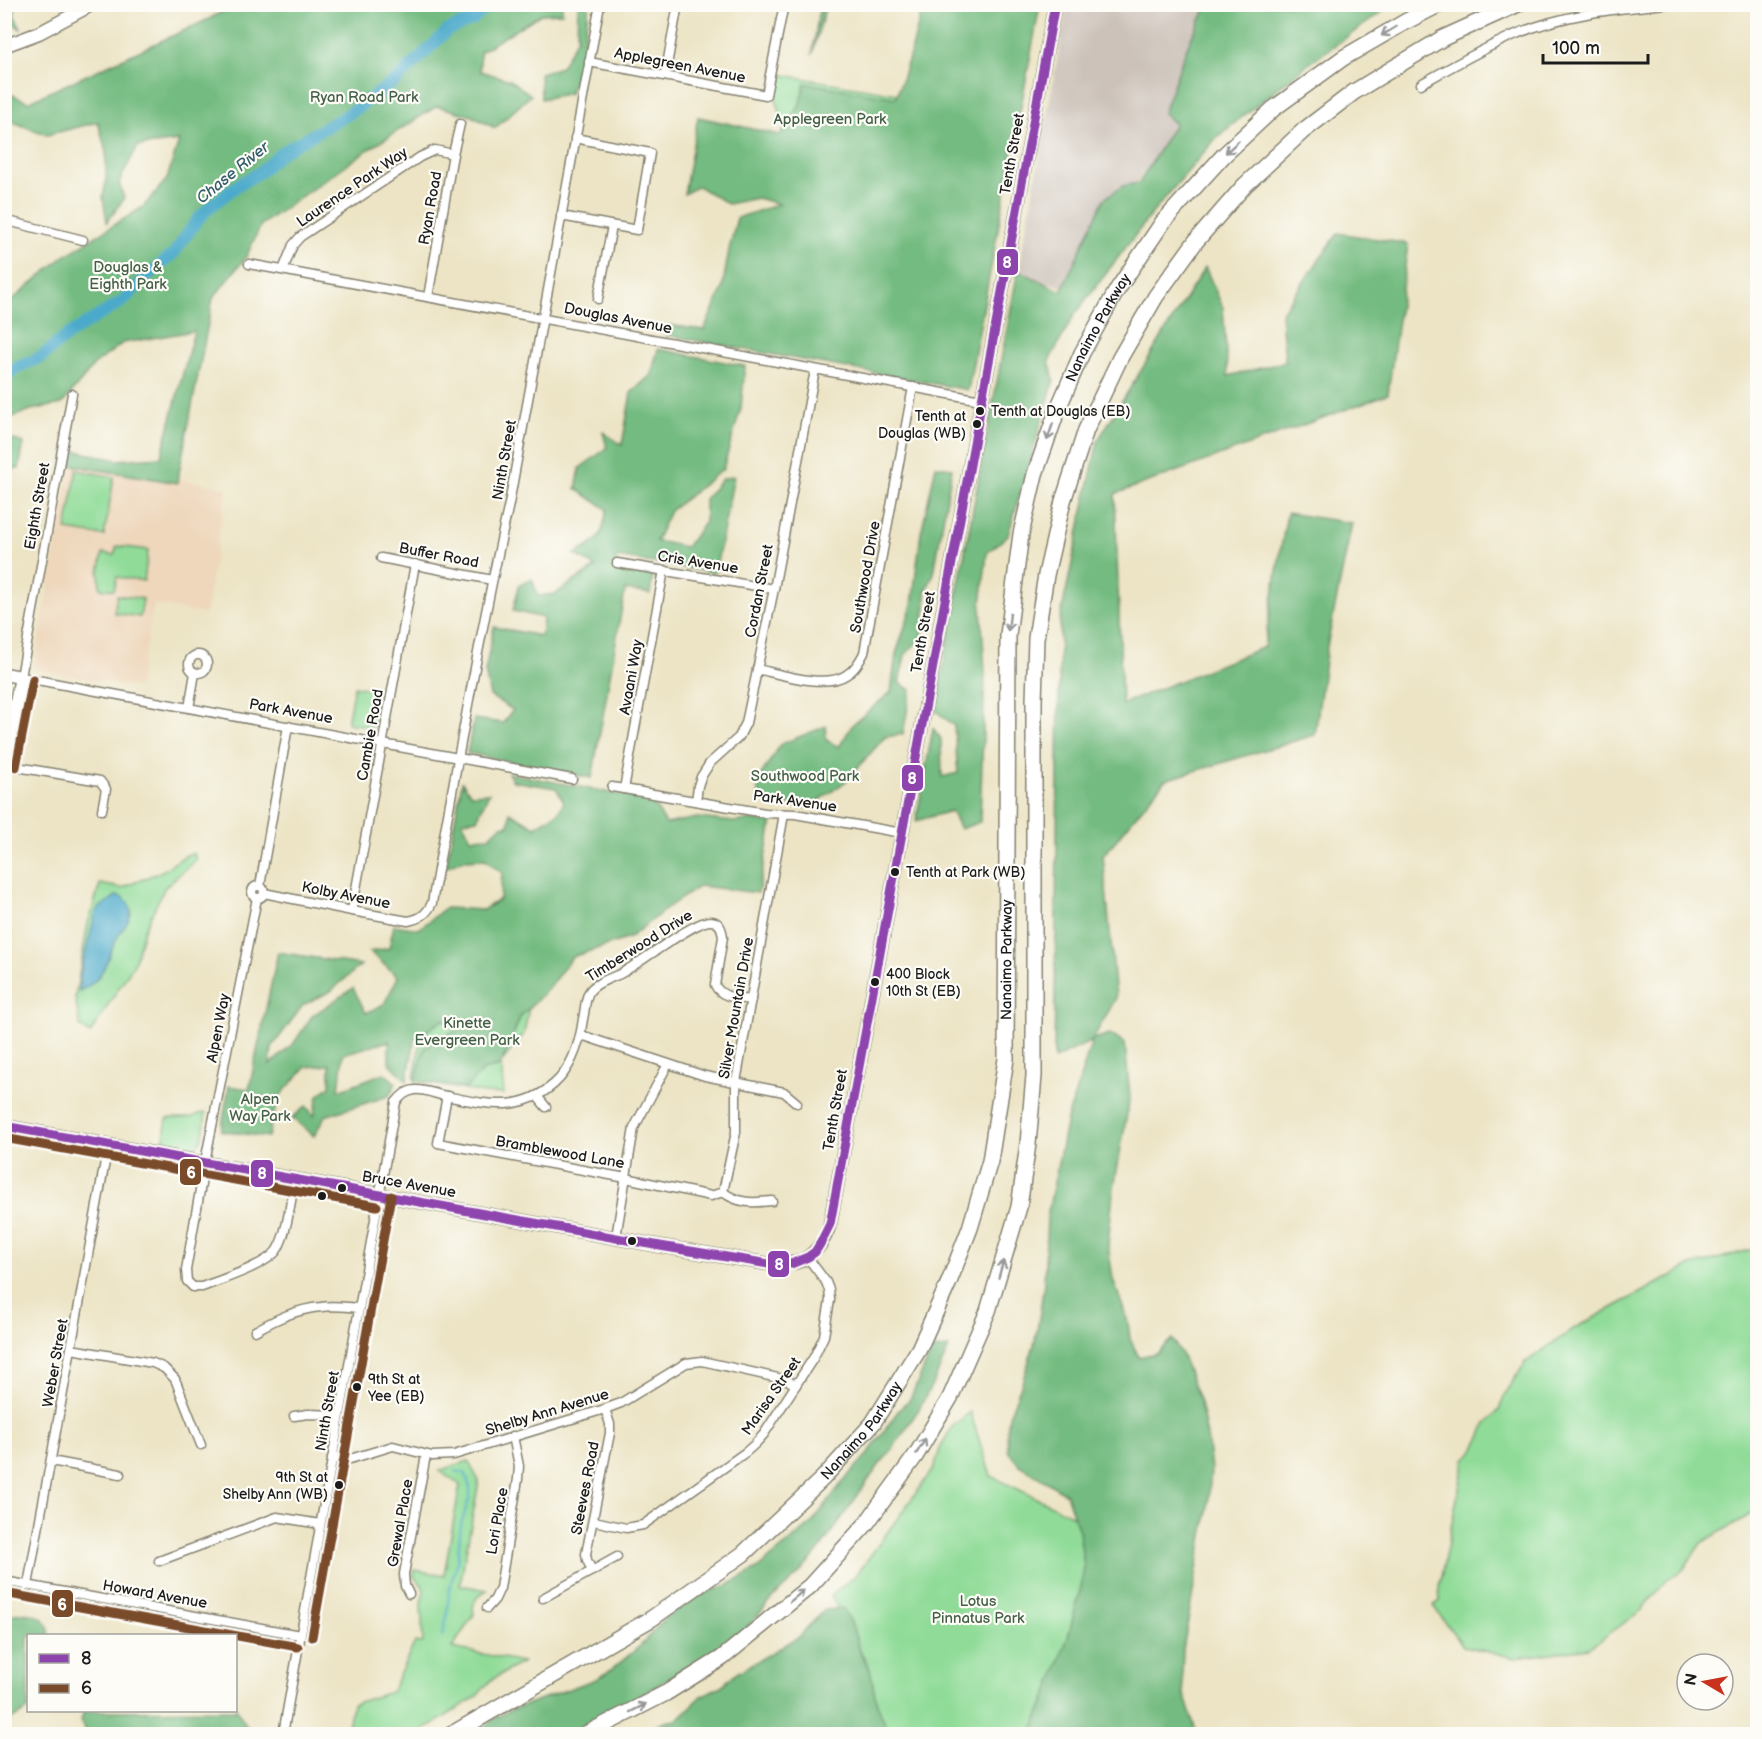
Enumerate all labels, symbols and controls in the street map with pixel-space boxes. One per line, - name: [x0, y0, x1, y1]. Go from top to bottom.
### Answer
- one-way arrow: [1380, 26, 1397, 38]
- scale bar: [1543, 27, 1648, 65]
- text: 100 m: [1552, 38, 1600, 59]
- street label: Applegreen Avenue: [613, 43, 747, 88]
- park label: Ryan Road Park: [310, 88, 419, 107]
- park label: Applegreen Park: [774, 110, 887, 129]
- street label: Tenth Street: [996, 111, 1029, 196]
- water label: Chase River: [193, 137, 274, 208]
- one-way arrow: [1225, 139, 1240, 153]
- street label: Laurence Park Way: [293, 143, 412, 232]
- street label: Ryan Road: [415, 170, 446, 246]
- line badge: 8: [996, 248, 1019, 276]
- text: 8: [1002, 254, 1012, 273]
- park label: Douglas & Eighth Park: [89, 258, 167, 294]
- street label: Nanaimo Parkway: [1062, 270, 1136, 385]
- street label: Douglas Avenue: [562, 299, 674, 338]
- place label: Tenth at Douglas (EB): [991, 403, 1130, 420]
- marker: Tenth at Douglas (EB): [974, 405, 986, 417]
- place label: Tenth at Douglas (WB): [878, 408, 967, 442]
- street label: Ninth Street: [488, 418, 521, 502]
- marker: Tenth at Douglas (WB): [971, 418, 983, 430]
- one-way arrow: [1043, 422, 1054, 441]
- street label: Eighth Street: [20, 461, 55, 551]
- street label: Southwood Drive: [846, 519, 885, 635]
- street label: Buffer Road: [397, 538, 480, 573]
- street label: Cordan Street: [741, 542, 778, 639]
- street label: Cris Avenue: [656, 547, 740, 578]
- street label: Tenth Street: [907, 589, 940, 674]
- one-way arrow: [1004, 612, 1015, 632]
- street label: Avaani Way: [616, 638, 648, 716]
- street label: Cambie Road: [353, 688, 388, 782]
- street label: Park Avenue: [248, 695, 334, 728]
- line badge: 8: [901, 764, 924, 792]
- park label: Southwood Park: [751, 767, 860, 786]
- text: 8: [907, 770, 917, 789]
- street label: Park Avenue: [752, 786, 838, 817]
- place label: Tenth at Park (WB): [906, 864, 1025, 881]
- marker: Tenth at Park (WB): [889, 866, 901, 878]
- street label: Kolby Avenue: [300, 878, 392, 913]
- street label: Nanaimo Parkway: [997, 899, 1017, 1020]
- street label: Timberwood Drive: [582, 906, 696, 987]
- street label: Silver Mountain Drive: [715, 936, 758, 1080]
- place label: 400 Block 10th St (EB): [886, 966, 961, 1000]
- marker: 400 Block 10th St (EB): [869, 976, 881, 988]
- street label: Alpen Way: [202, 992, 235, 1064]
- park label: Kinette Evergreen Park: [414, 1014, 520, 1050]
- street label: Tenth Street: [819, 1067, 852, 1152]
- park label: Alpen Way Park: [229, 1090, 291, 1126]
- street label: Bramblewood Lane: [494, 1132, 626, 1173]
- line badge: 6: [179, 1158, 202, 1186]
- line badge: 8: [250, 1159, 274, 1188]
- text: 6: [186, 1164, 196, 1183]
- text: 8: [257, 1165, 267, 1184]
- street label: Bruce Avenue: [360, 1167, 458, 1202]
- unlabelled marker: [336, 1182, 348, 1194]
- unlabelled marker: [316, 1190, 328, 1202]
- unlabelled marker: [626, 1235, 638, 1247]
- line badge: 8: [767, 1250, 790, 1278]
- text: 8: [774, 1256, 784, 1275]
- one-way arrow: [996, 1260, 1007, 1279]
- street label: Weber Street: [38, 1317, 73, 1409]
- street label: Marisa Street: [737, 1353, 806, 1439]
- street label: Ninth Street: [311, 1369, 344, 1453]
- place label: 9th St at Yee (EB): [367, 1371, 424, 1405]
- street label: Nanaimo Parkway: [817, 1378, 907, 1484]
- marker: 9th St at Yee (EB): [351, 1381, 363, 1393]
- street label: Shelby Ann Avenue: [483, 1385, 611, 1440]
- one-way arrow: [916, 1438, 928, 1455]
- street label: Steeves Road: [567, 1440, 604, 1536]
- place label: 9th St at Shelby Ann (WB): [223, 1469, 329, 1503]
- street label: Grewal Place: [383, 1477, 418, 1569]
- marker: 9th St at Shelby Ann (WB): [333, 1479, 345, 1491]
- street label: Lori Place: [482, 1486, 513, 1556]
- street label: Howard Avenue: [101, 1576, 209, 1613]
- line badge: 6: [51, 1589, 74, 1618]
- one-way arrow: [789, 1589, 804, 1603]
- park label: Lotus Pinnatus Park: [932, 1592, 1025, 1628]
- text: 6: [57, 1596, 67, 1615]
- legend: [27, 1634, 237, 1712]
- text: 8: [81, 1648, 92, 1669]
- north arrow: [1675, 1652, 1735, 1712]
- text: N: [1681, 1672, 1702, 1687]
- text: 6: [81, 1678, 92, 1699]
- one-way arrow: [629, 1701, 647, 1713]

